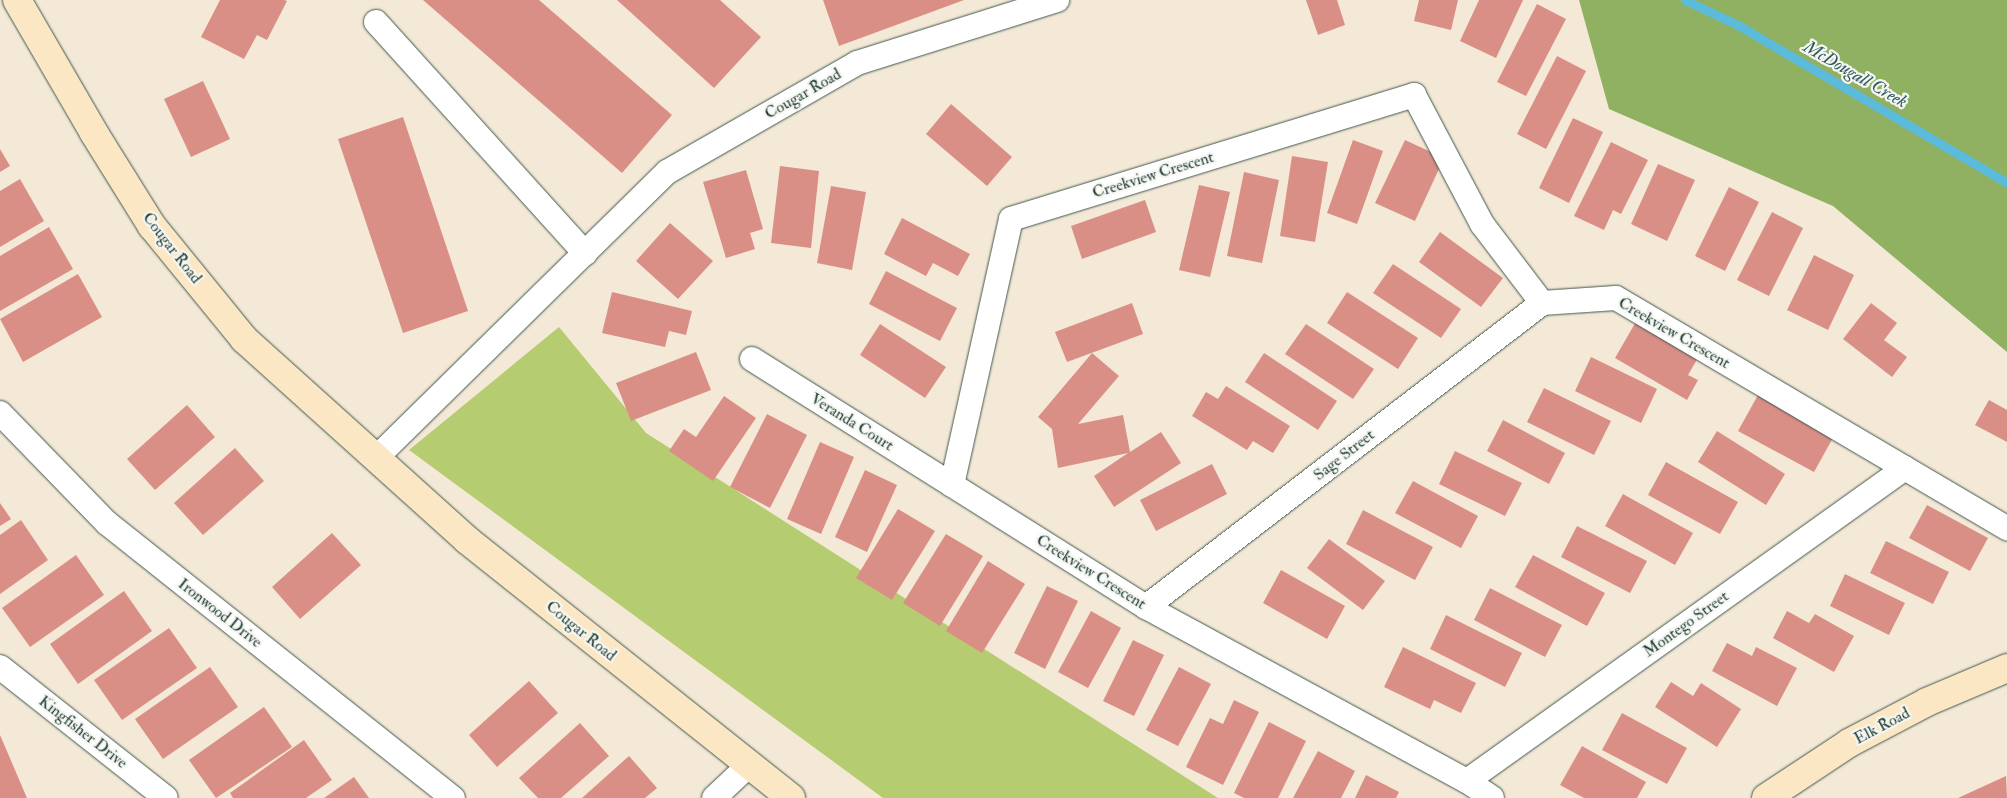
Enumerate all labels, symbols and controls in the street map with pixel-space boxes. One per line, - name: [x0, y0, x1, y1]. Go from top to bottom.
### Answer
- water label: McDougall Creek: [1799, 37, 1911, 113]
- street label: Cougar Road: [761, 64, 845, 124]
- street label: Creekview Crescent: [1090, 147, 1216, 203]
- street label: Cougar Road: [138, 209, 206, 287]
- street label: Creekview Crescent: [1615, 293, 1733, 373]
- street label: Veranda Court: [807, 389, 897, 455]
- street label: Sage Street: [1310, 425, 1378, 485]
- street label: Creekview Crescent: [1033, 531, 1149, 613]
- street label: Ironwood Drive: [174, 574, 266, 652]
- street label: Montego Street: [1640, 587, 1732, 661]
- street label: Cougar Road: [542, 597, 620, 665]
- street label: Kingfisher Drive: [35, 692, 131, 772]
- street label: Elk Road: [1851, 703, 1913, 749]

